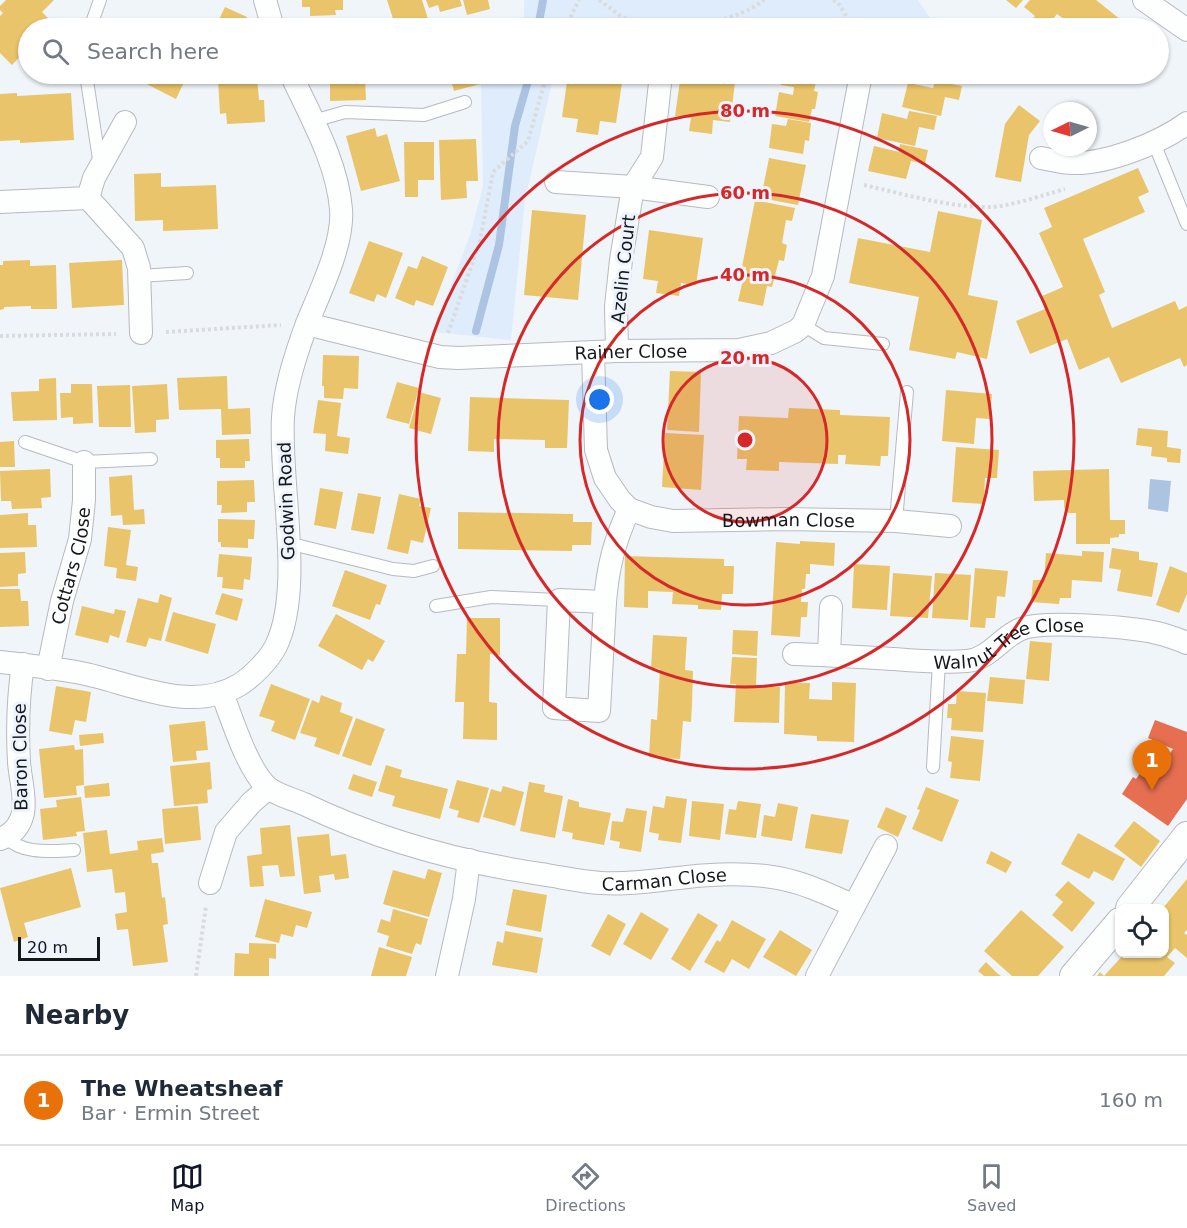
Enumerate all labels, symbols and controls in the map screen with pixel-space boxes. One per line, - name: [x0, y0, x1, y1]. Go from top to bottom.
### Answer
- search box: [18, 18, 1169, 84]
- icon: search: [39, 35, 72, 68]
- text: Search here: [87, 39, 219, 64]
- text: 80 m: [720, 100, 770, 121]
- north arrow: [1043, 102, 1097, 156]
- text: 60 m: [720, 182, 770, 203]
- street label: Azelin Court: [607, 213, 639, 325]
- text: 40 m: [720, 264, 770, 285]
- street label: Rainer Close: [574, 340, 687, 363]
- text: 20 m: [720, 347, 770, 368]
- your location: [585, 385, 614, 414]
- centre of rings: [735, 430, 755, 450]
- street label: Godwin Road: [273, 441, 299, 561]
- street label: Cottars Close: [47, 506, 94, 626]
- street label: Bowman Close: [722, 508, 855, 531]
- street label: Walnut Tree Close: [933, 614, 1084, 672]
- street label: Baron Close: [9, 703, 31, 811]
- pin: 1: [1132, 740, 1172, 790]
- street label: Carman Close: [601, 864, 727, 894]
- map controls: [1115, 904, 1169, 958]
- button: locate: [1115, 904, 1169, 958]
- scale bar: [18, 934, 100, 962]
- text: 20 m: [27, 938, 68, 957]
- text: Nearby: [24, 1000, 129, 1030]
- text: The Wheatsheaf: [81, 1076, 283, 1101]
- text: 1: [37, 1088, 50, 1112]
- text: 160 m: [1099, 1088, 1163, 1112]
- text: Bar · Ermin Street: [81, 1101, 260, 1125]
- tab: Map: [171, 1160, 204, 1215]
- tab: Directions: [545, 1160, 626, 1215]
- tab: Saved: [967, 1160, 1016, 1215]

